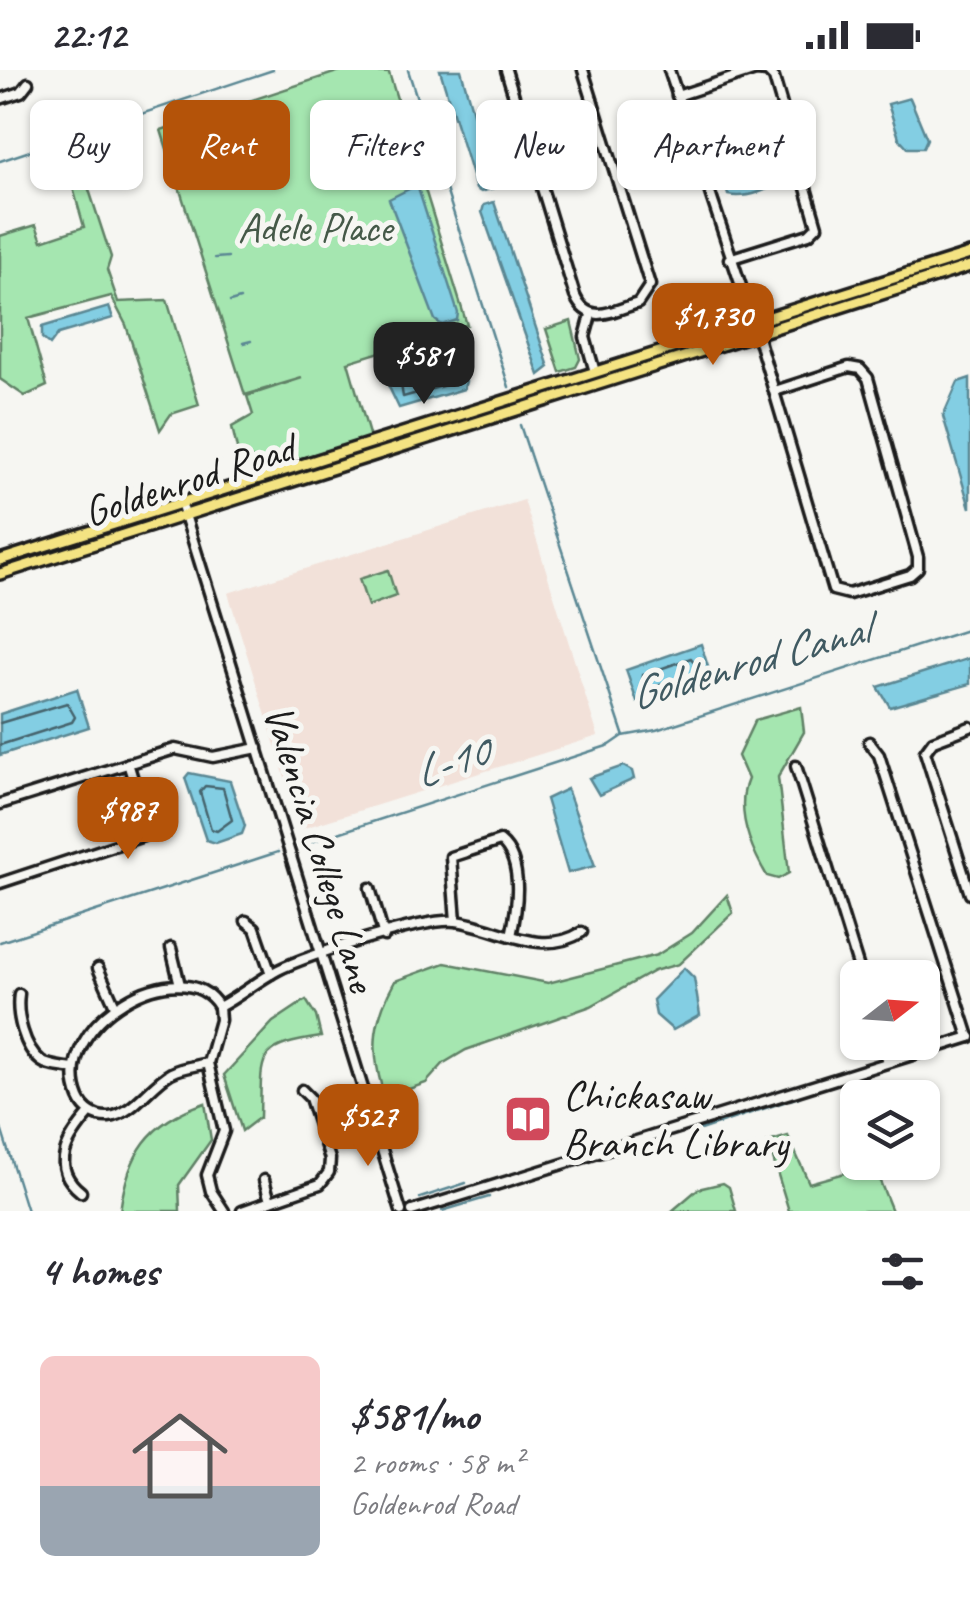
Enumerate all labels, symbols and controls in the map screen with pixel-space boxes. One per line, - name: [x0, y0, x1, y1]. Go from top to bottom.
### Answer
- text: 22:12: [50, 12, 126, 59]
- chip: Buy: [30, 100, 143, 190]
- chip: Rent: [163, 100, 290, 190]
- chip: Filters: [310, 100, 456, 190]
- chip: New: [476, 100, 597, 190]
- chip: Apartment: [617, 100, 816, 190]
- park label: Adele Place: [238, 201, 396, 254]
- pin: $1,730: [632, 283, 794, 368]
- text: $1,730: [674, 295, 752, 336]
- pin: $581: [365, 322, 483, 407]
- text: $581: [395, 334, 453, 375]
- street label: Goldenrod Road: [77, 419, 306, 539]
- water label: Goldenrod Canal: [623, 597, 889, 723]
- street label: Valencia College Lane: [251, 698, 389, 1000]
- water label: L-10: [407, 720, 504, 801]
- pin: $987: [69, 777, 187, 862]
- text: $987: [99, 789, 157, 830]
- north arrow: [840, 960, 940, 1060]
- map controls: [840, 960, 940, 1180]
- place label: Chickasaw Branch Library: [563, 1069, 791, 1170]
- button: layers: [840, 1080, 940, 1180]
- pin: $527: [309, 1084, 427, 1169]
- library icon: Chickasaw Branch Library: [502, 1093, 554, 1145]
- text: $527: [340, 1096, 396, 1137]
- icon: filters: [875, 1244, 930, 1299]
- text: 4 homes: [40, 1245, 159, 1298]
- text: $581/mo: [350, 1389, 479, 1442]
- icon: home: [120, 1396, 240, 1516]
- text: 2 rooms · 58 m²: [350, 1442, 523, 1483]
- text: Goldenrod Road: [350, 1483, 516, 1524]

